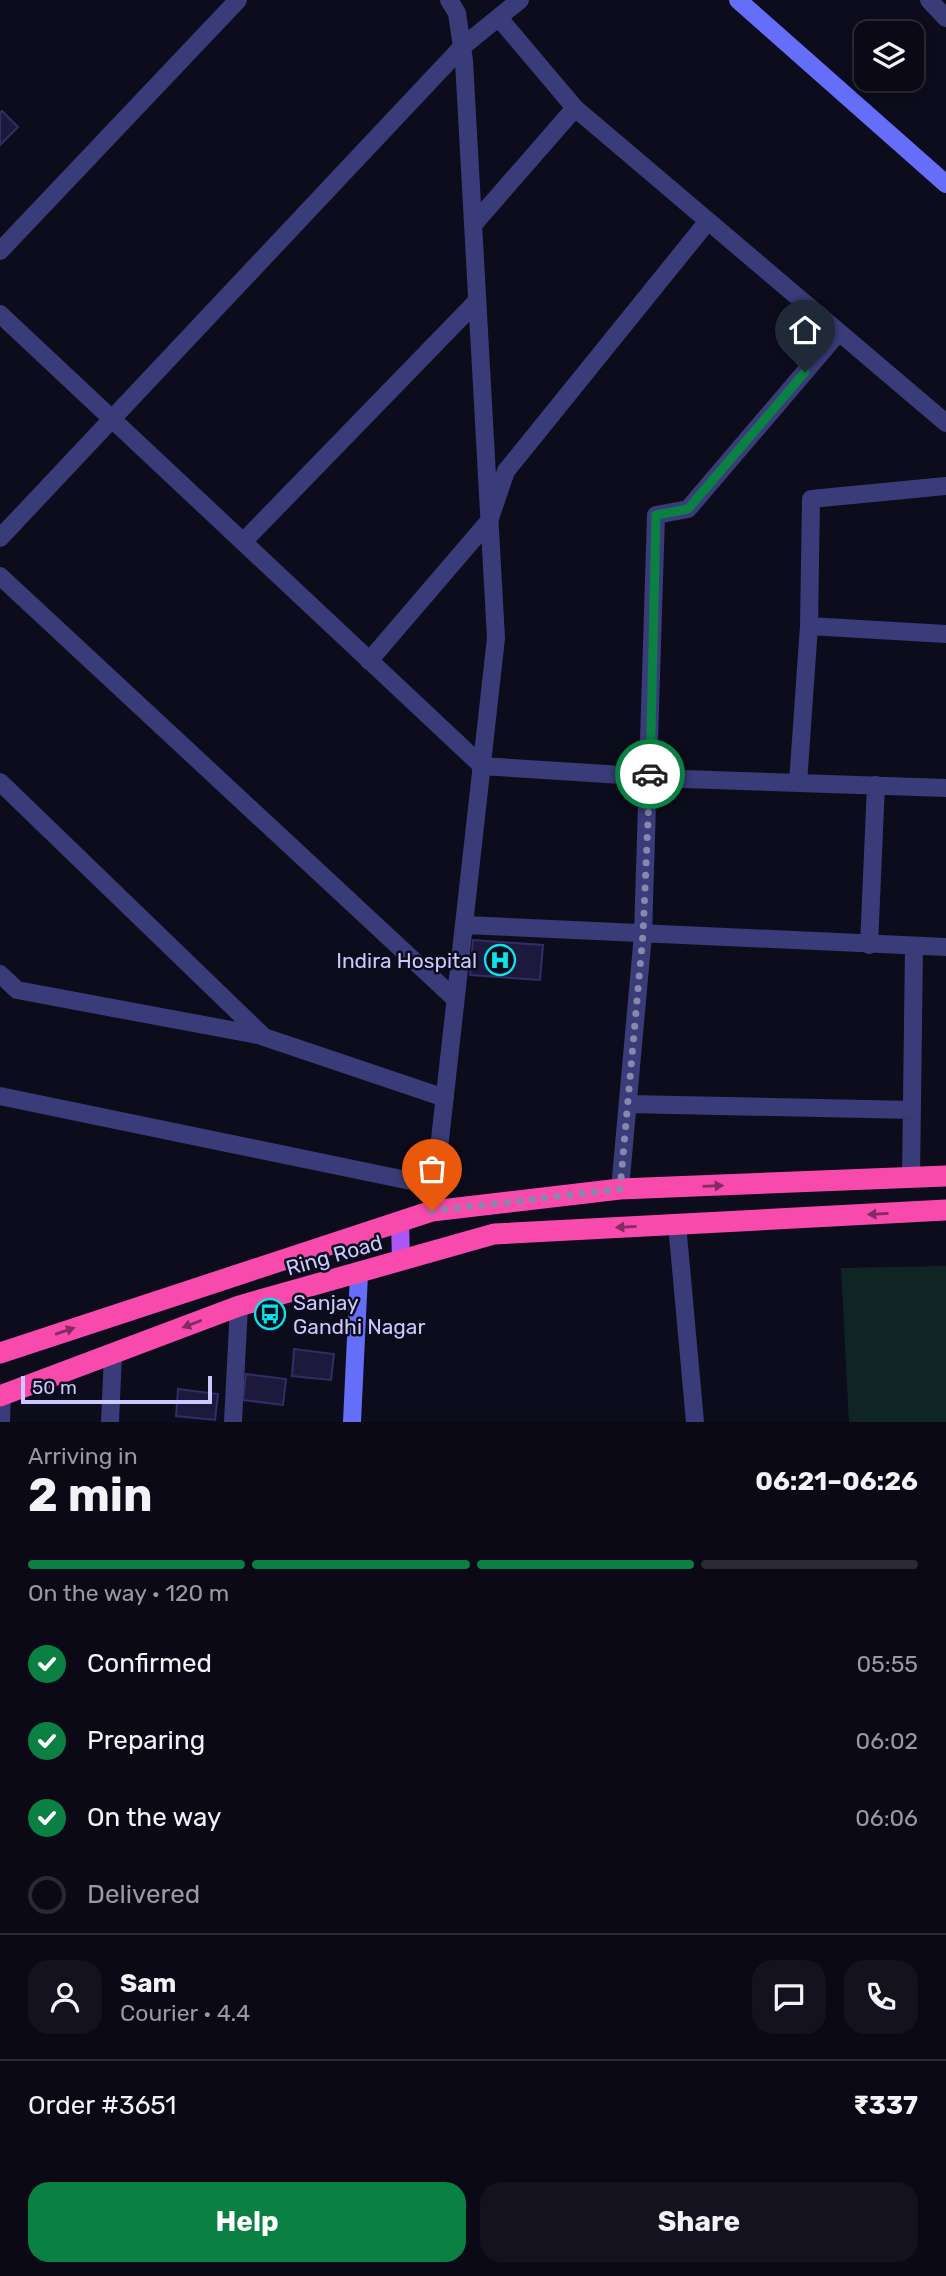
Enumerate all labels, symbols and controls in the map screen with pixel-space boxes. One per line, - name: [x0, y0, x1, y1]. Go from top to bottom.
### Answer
- map controls: [854, 21, 924, 91]
- button: layers: [854, 21, 924, 91]
- pin: [775, 300, 835, 372]
- icon: home: [786, 311, 824, 349]
- courier: [615, 739, 685, 809]
- icon: car: [631, 755, 669, 793]
- hospital icon: Indira Hospital: [483, 943, 517, 977]
- place label: Indira Hospital: [336, 948, 477, 973]
- pin: [402, 1139, 462, 1211]
- icon: bag: [413, 1150, 451, 1188]
- one-way arrow: [702, 1180, 724, 1191]
- one-way arrow: [867, 1208, 889, 1219]
- one-way arrow: [615, 1222, 637, 1233]
- street label: Ring Road: [283, 1229, 385, 1281]
- place label: Sanjay Gandhi Nagar: [293, 1290, 425, 1339]
- bus stop icon: Sanjay Gandhi Nagar: [253, 1297, 287, 1331]
- one-way arrow: [181, 1319, 202, 1330]
- one-way arrow: [54, 1325, 75, 1336]
- scale bar: [21, 1373, 212, 1405]
- text: 50 m: [32, 1376, 77, 1399]
- text: Arriving in: [28, 1442, 138, 1470]
- text: 06:21–06:26: [755, 1466, 918, 1497]
- text: 2 min: [28, 1468, 153, 1523]
- text: On the way · 120 m: [28, 1579, 229, 1607]
- icon: check: [28, 1645, 66, 1683]
- text: Confirmed: [87, 1648, 212, 1679]
- text: 05:55: [857, 1650, 918, 1678]
- icon: check: [28, 1722, 66, 1760]
- text: Preparing: [87, 1725, 205, 1756]
- text: 06:02: [856, 1727, 918, 1755]
- icon: check: [28, 1799, 66, 1837]
- text: On the way: [87, 1802, 221, 1833]
- text: 06:06: [855, 1804, 918, 1832]
- text: Delivered: [87, 1879, 200, 1910]
- button: person: [28, 1960, 102, 2034]
- button: chat: [752, 1960, 826, 2034]
- button: phone: [844, 1960, 918, 2034]
- text: Sam: [120, 1968, 176, 1999]
- text: Courier · 4.4: [120, 1999, 250, 2027]
- text: Order #3651: [28, 2090, 177, 2121]
- text: ₹337: [853, 2090, 918, 2121]
- button: Help: [28, 2182, 466, 2262]
- button: Share: [480, 2182, 918, 2262]

